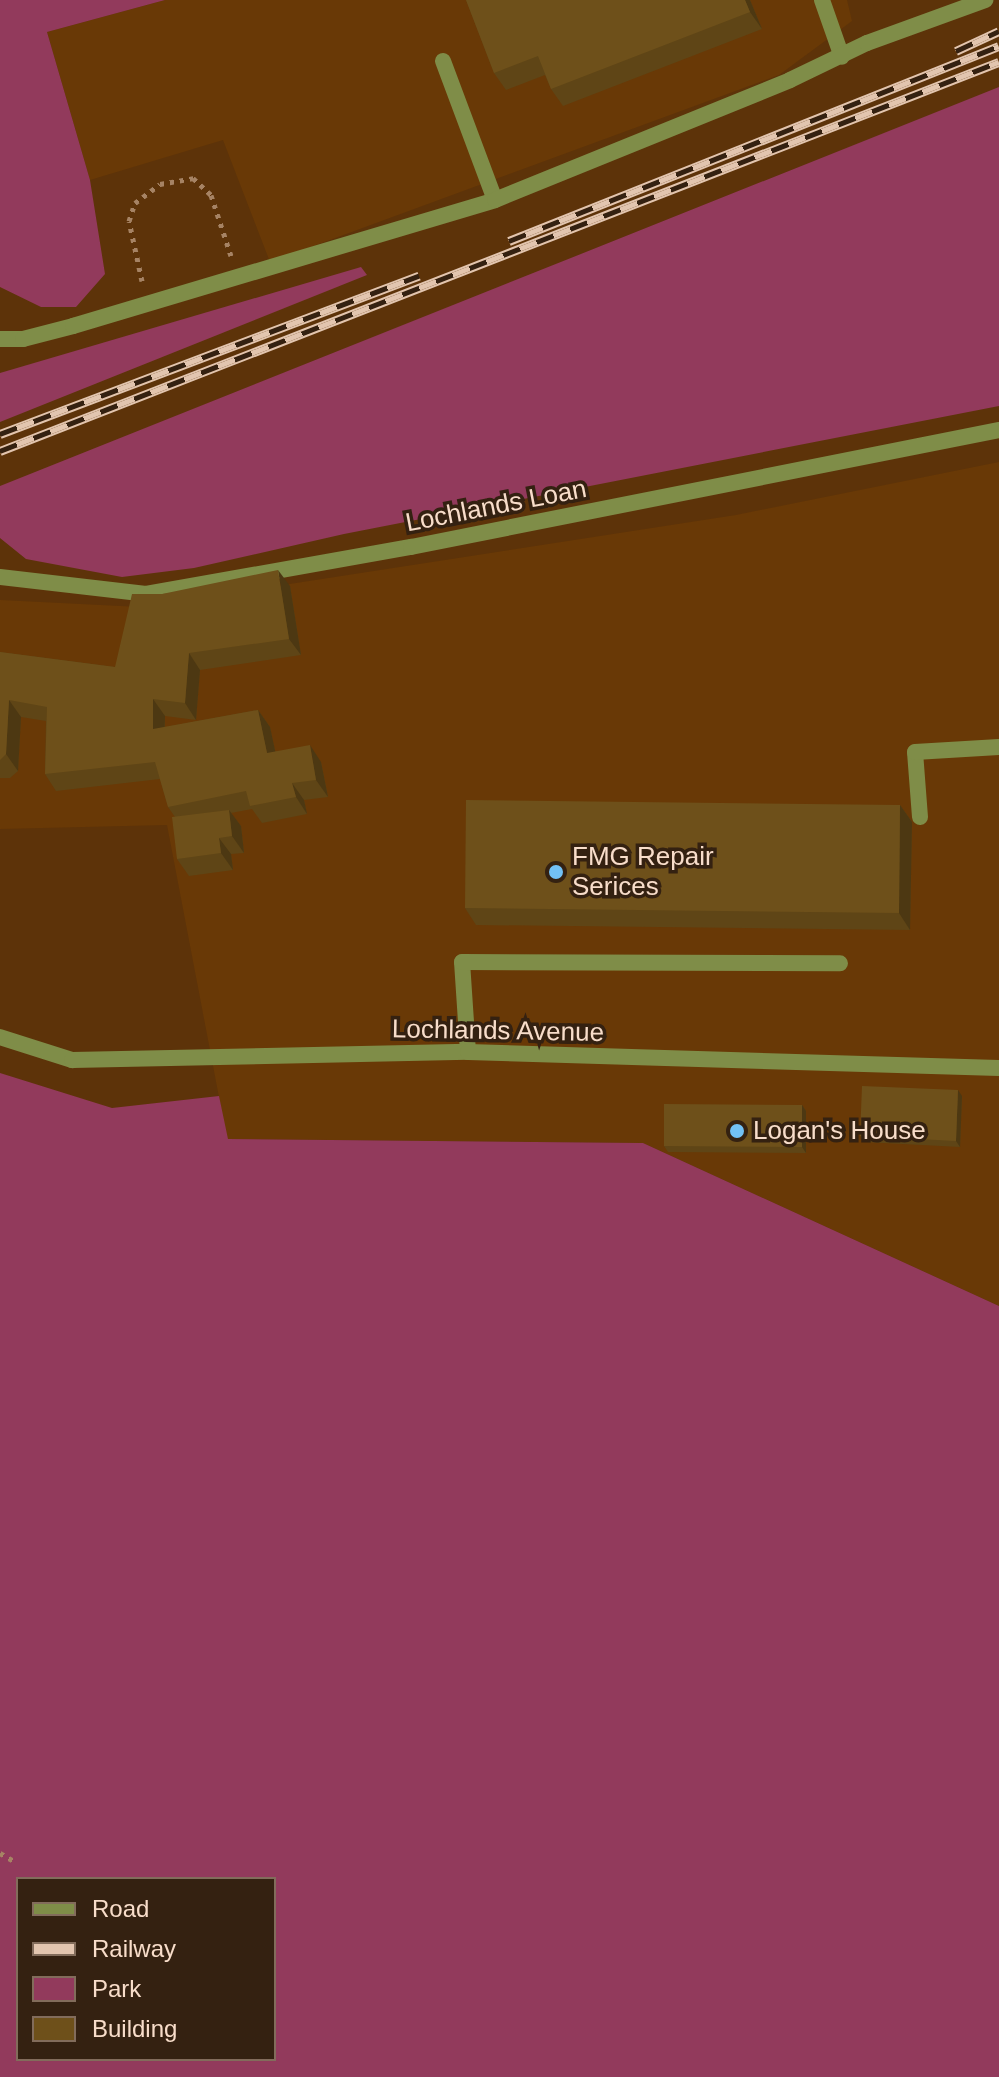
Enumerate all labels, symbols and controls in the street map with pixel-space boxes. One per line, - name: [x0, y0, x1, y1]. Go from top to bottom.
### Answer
- street label: Lochlands Loan: [403, 473, 589, 539]
- place label: FMG Repair Serices: [572, 841, 714, 902]
- marker: FMG Repair Serices: [547, 863, 565, 881]
- street label: Lochlands Avenue: [391, 1014, 605, 1048]
- place label: Logan's House: [753, 1115, 926, 1147]
- marker: Logan's House: [728, 1122, 746, 1140]
- legend: [16, 1877, 276, 2061]
- text: Road: [92, 1895, 149, 1922]
- text: Railway: [92, 1935, 176, 1962]
- text: Park: [92, 1975, 141, 2002]
- text: Building: [92, 2015, 177, 2042]

